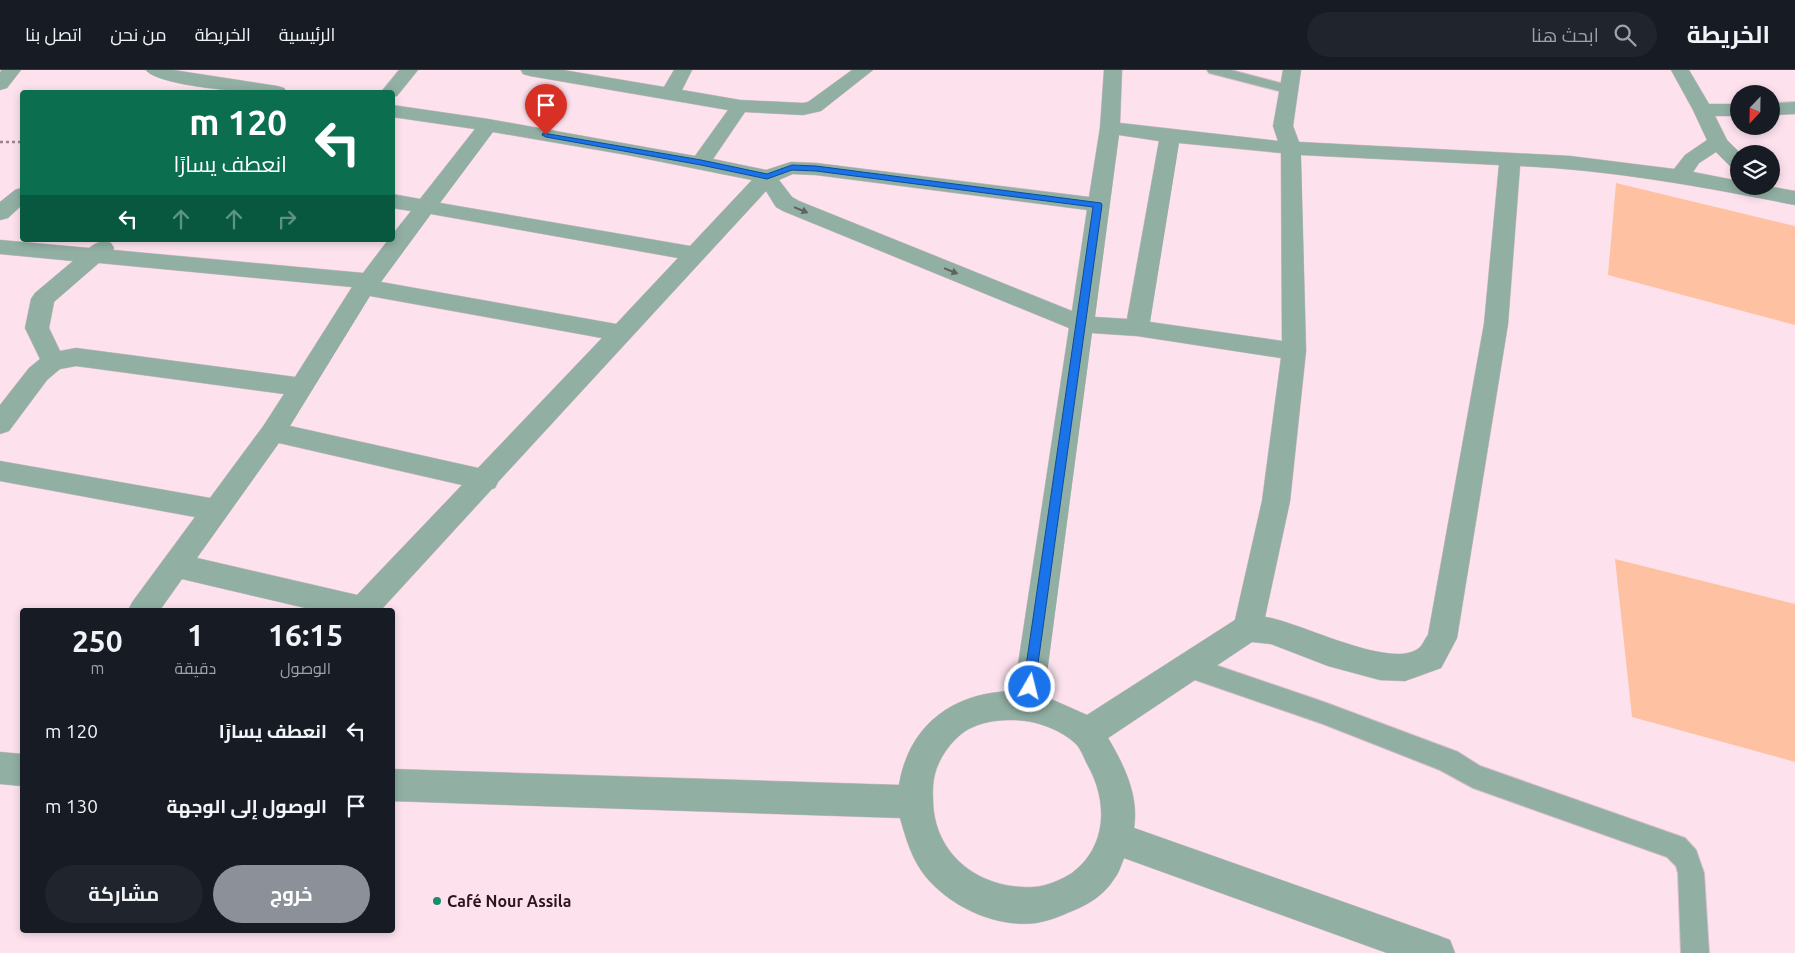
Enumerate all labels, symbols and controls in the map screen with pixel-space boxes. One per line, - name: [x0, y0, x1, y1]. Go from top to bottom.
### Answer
- search box: [1307, 12, 1657, 57]
- icon: search: [1611, 21, 1639, 49]
- text: الخريطة: [1687, 21, 1770, 48]
- text: اتصل بنا: [25, 24, 82, 44]
- text: من نحن: [110, 24, 167, 44]
- text: الخريطة: [195, 24, 251, 44]
- text: الرئيسية: [279, 24, 335, 44]
- text: ابحث هنا: [1531, 24, 1599, 46]
- pin: [525, 84, 567, 135]
- north arrow: [1730, 85, 1780, 135]
- map controls: [1730, 85, 1780, 195]
- icon: arrive: [532, 91, 560, 119]
- text: 120 m: [189, 102, 287, 142]
- icon: left: [305, 110, 370, 175]
- button: layers: [1730, 145, 1780, 195]
- text: انعطف يسارًا: [174, 151, 287, 176]
- icon: left: [114, 205, 142, 233]
- icon: ahead: [167, 205, 195, 233]
- icon: ahead: [220, 205, 248, 233]
- icon: right: [273, 205, 301, 233]
- one-way arrow: [794, 206, 808, 214]
- one-way arrow: [944, 268, 958, 276]
- text: 1: [187, 618, 204, 652]
- text: 16:15: [268, 618, 343, 652]
- text: 250: [72, 624, 123, 658]
- text: m: [90, 659, 104, 677]
- text: دقيقة: [175, 659, 216, 677]
- text: الوصول: [280, 659, 331, 677]
- position arrow: [1003, 660, 1055, 712]
- icon: left: [342, 717, 370, 745]
- text: 120 m: [45, 720, 98, 742]
- text: انعطف يسارًا: [219, 720, 327, 742]
- icon: arrive: [342, 792, 370, 820]
- text: 130 m: [45, 795, 98, 817]
- text: الوصول إلى الوجهة: [167, 795, 327, 817]
- button: مشاركة: [45, 865, 203, 923]
- button: خروج: [213, 865, 370, 923]
- place label: Café Nour Assila: [447, 892, 572, 910]
- marker: Café Nour Assila: [431, 895, 443, 907]

